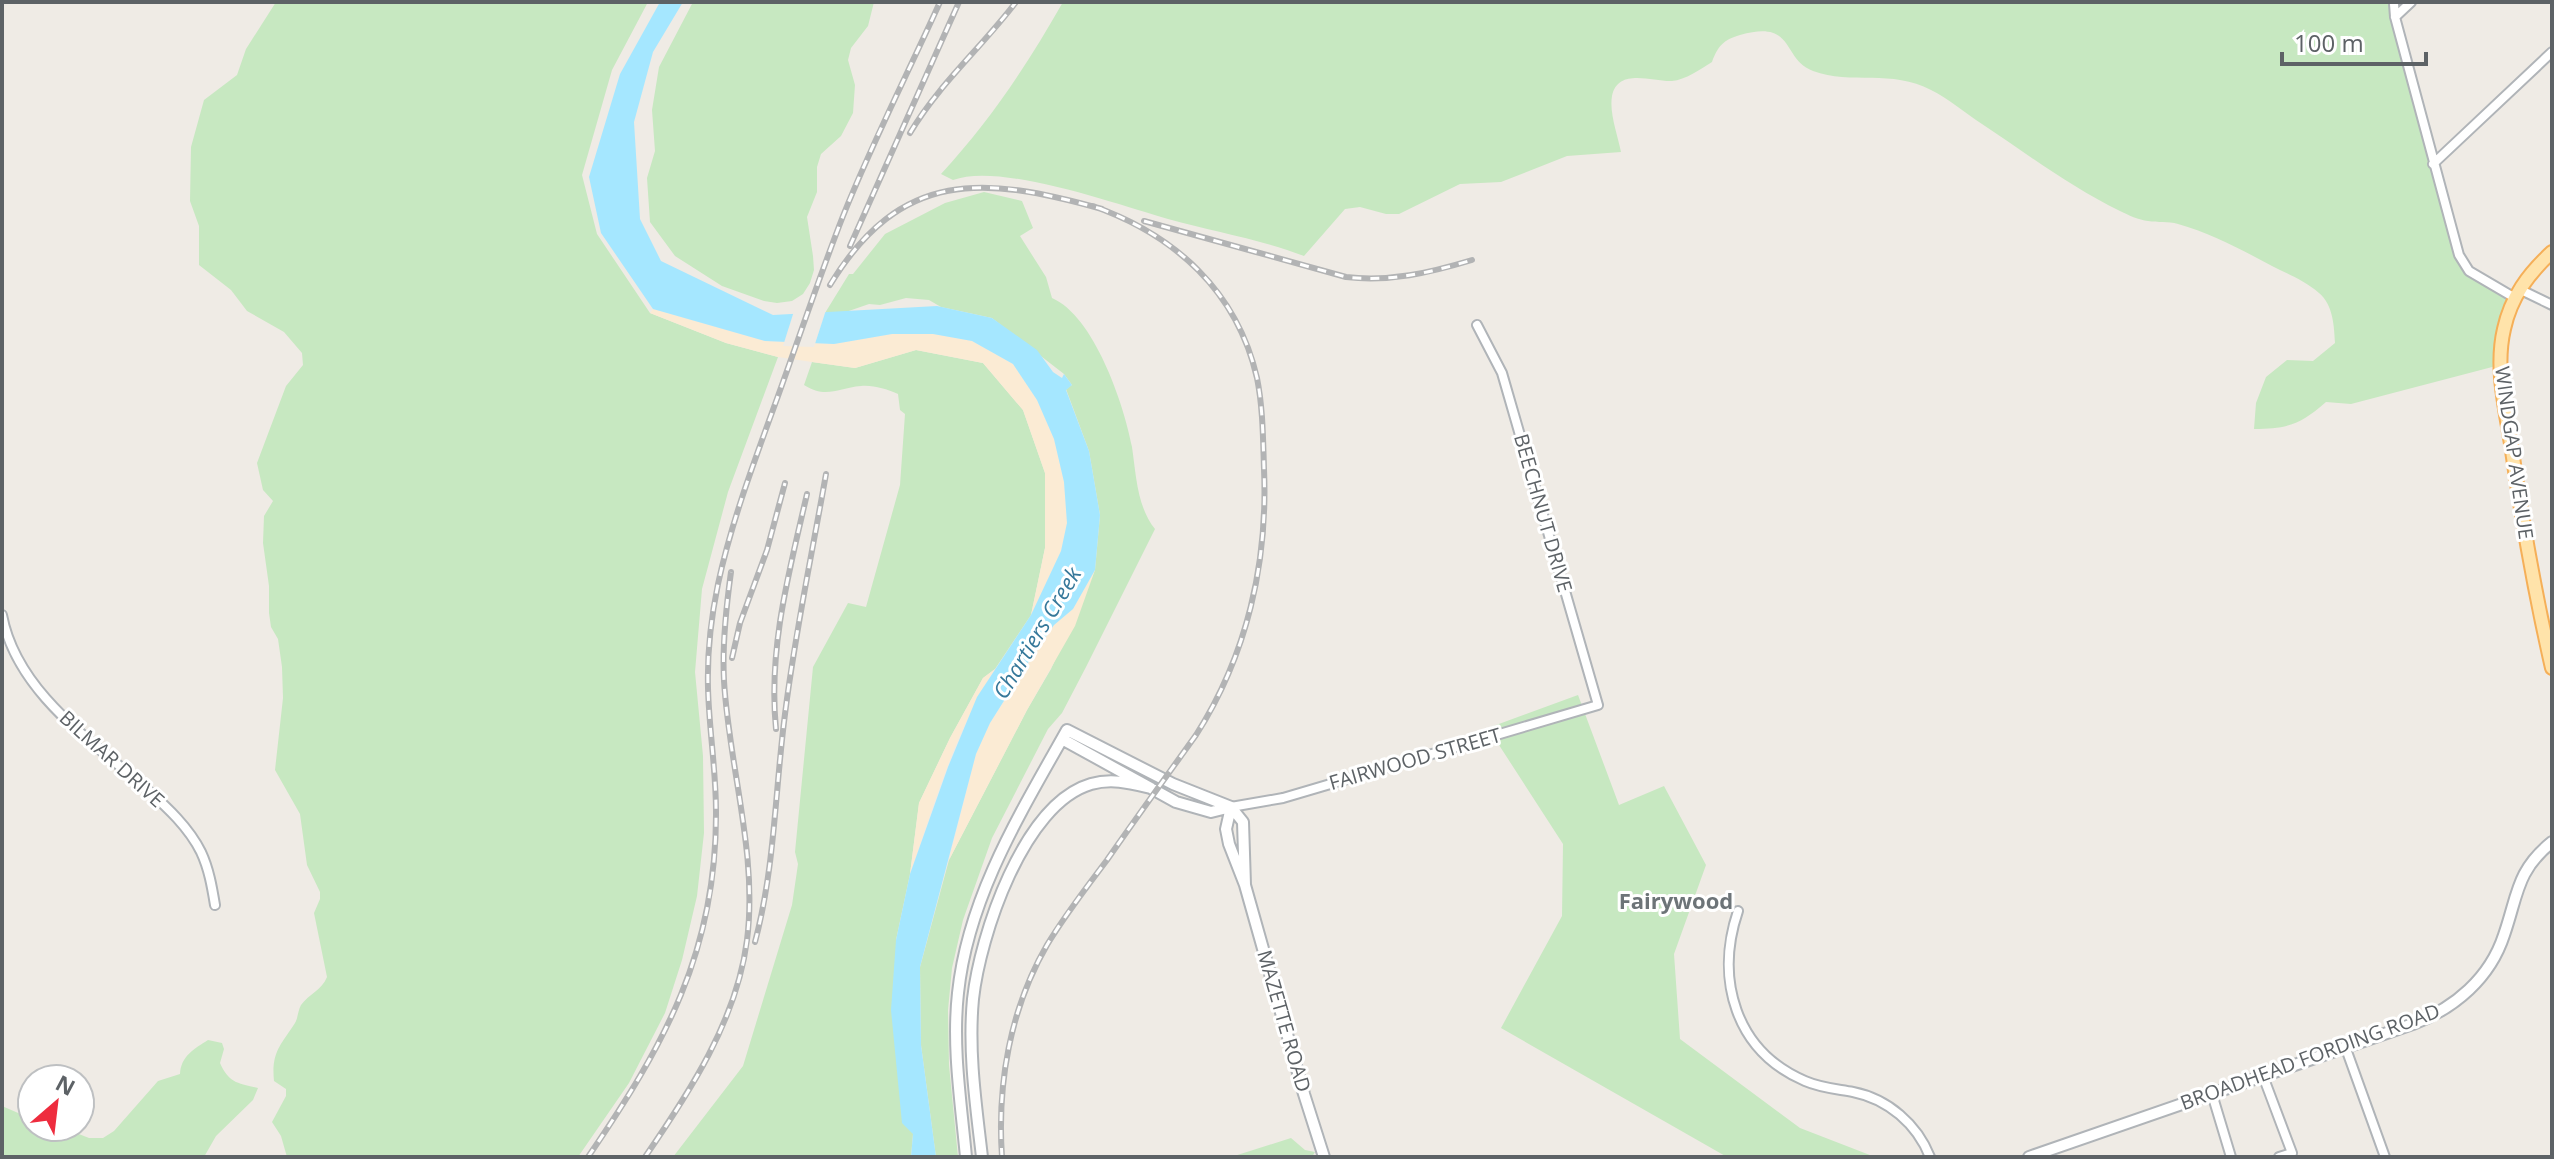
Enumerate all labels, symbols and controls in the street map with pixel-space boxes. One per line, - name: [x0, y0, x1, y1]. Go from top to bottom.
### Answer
- scale bar: [2282, 16, 2426, 66]
- text: 100 m: [2294, 26, 2364, 59]
- street label: WINDGAP AVENUE: [2489, 365, 2540, 541]
- street label: BEECHNUT DRIVE: [1508, 430, 1579, 595]
- water label: Chartiers Creek: [985, 560, 1088, 704]
- street label: BILMAR DRIVE: [54, 704, 171, 813]
- street label: FAIRWOOD STREET: [1326, 721, 1504, 796]
- district label: Fairywood: [1619, 885, 1733, 915]
- street label: MAZETTE ROAD: [1251, 947, 1318, 1095]
- street label: BROADHEAD FORDING ROAD: [2176, 997, 2443, 1116]
- north arrow: [16, 1063, 96, 1143]
- text: N: [51, 1067, 81, 1102]

